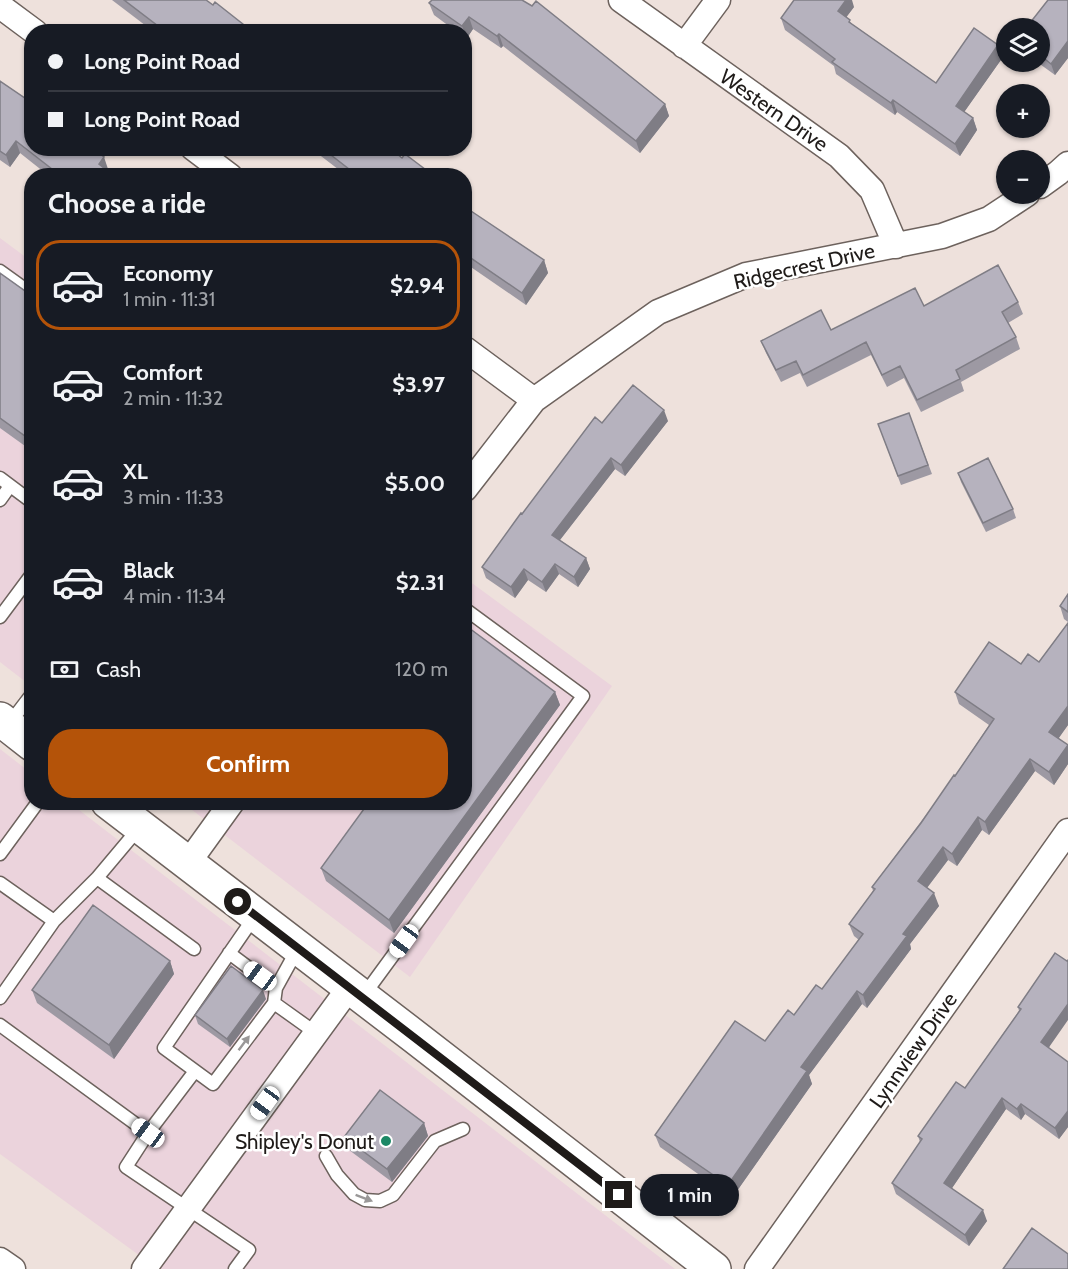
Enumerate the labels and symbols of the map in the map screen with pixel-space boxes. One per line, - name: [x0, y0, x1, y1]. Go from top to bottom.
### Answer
- street label: Western Drive: [715, 63, 833, 157]
- street label: Ridgecrest Drive: [731, 238, 877, 294]
- route start: [224, 888, 251, 915]
- car: [386, 921, 422, 961]
- car: [240, 958, 280, 994]
- street label: Lynnview Drive: [864, 987, 962, 1113]
- one-way arrow: [238, 1036, 250, 1052]
- car: [247, 1083, 283, 1123]
- car: [128, 1115, 168, 1151]
- place label: Shipley's Donut: [235, 1129, 374, 1154]
- marker: Shipley's Donut: [379, 1134, 393, 1148]
- callout: 1 min: [640, 1174, 739, 1216]
- route end: [605, 1181, 632, 1208]
- one-way arrow: [355, 1194, 373, 1203]

